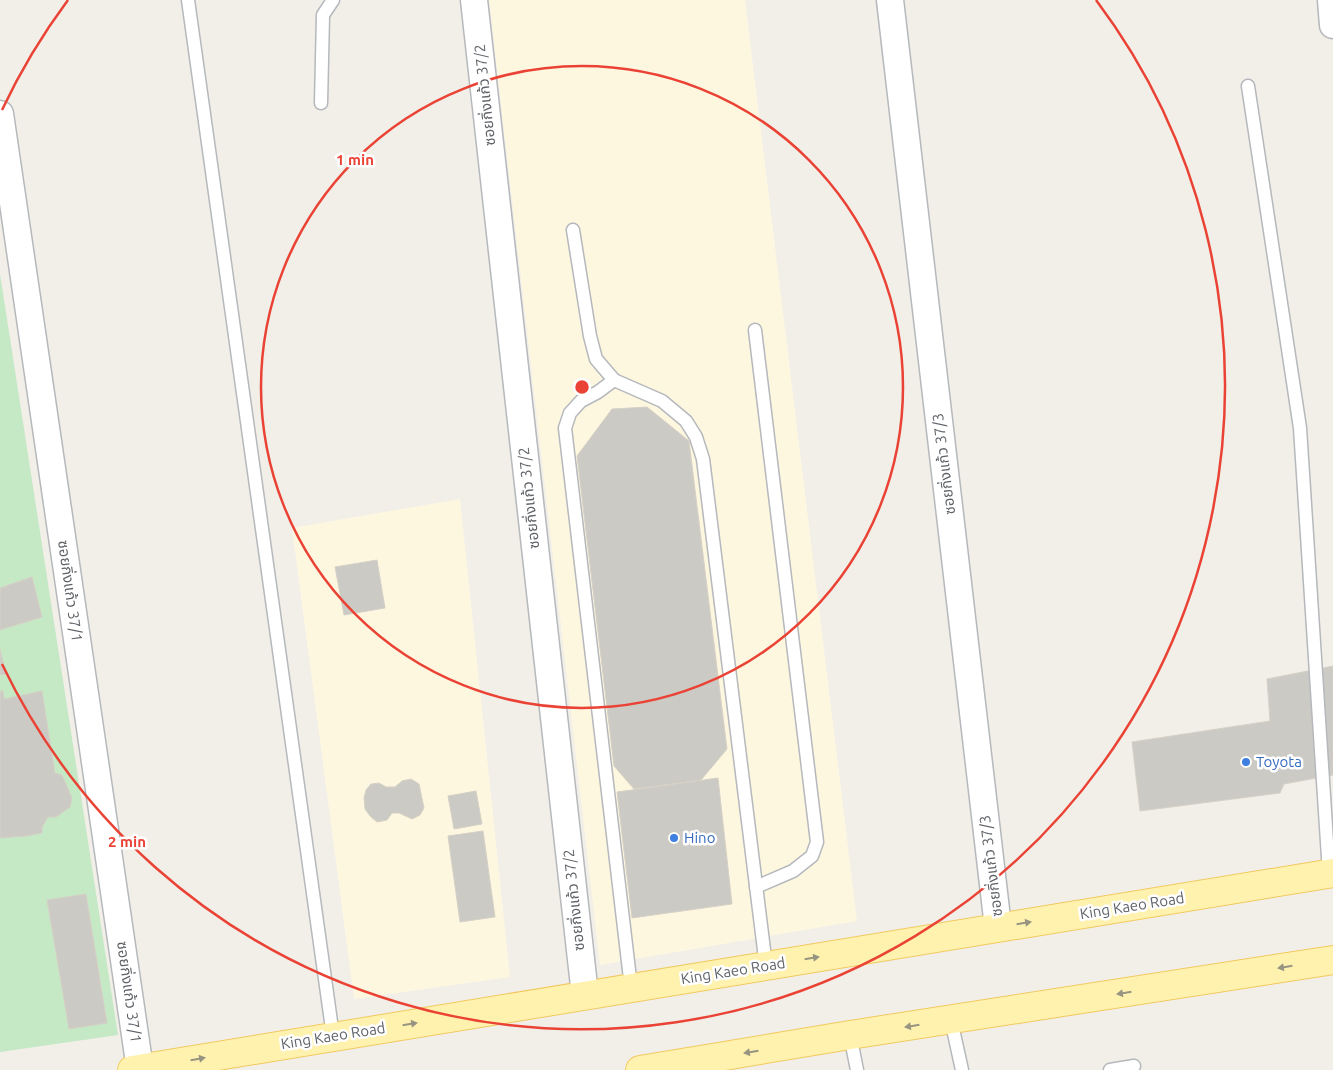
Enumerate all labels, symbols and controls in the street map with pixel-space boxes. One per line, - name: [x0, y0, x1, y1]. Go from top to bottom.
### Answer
- street label: ซอยกิ่งแก้ว 37/2: [470, 43, 498, 147]
- text: 1 min: [336, 151, 374, 168]
- centre of rings: [573, 378, 591, 396]
- street label: ซอยกิ่งแก้ว 37/3: [928, 412, 958, 516]
- street label: ซอยกิ่งแก้ว 37/2: [514, 446, 542, 550]
- street label: ซอยกิ่งแก้ว 37/1: [55, 539, 87, 643]
- place label: Toyota: [1256, 753, 1302, 770]
- marker: Toyota: [1240, 756, 1252, 768]
- street label: ซอยกิ่งแก้ว 37/3: [975, 814, 1005, 918]
- place label: Hino: [684, 829, 715, 846]
- marker: Hino: [668, 832, 680, 844]
- text: 2 min: [108, 833, 146, 850]
- street label: ซอยกิ่งแก้ว 37/2: [559, 848, 587, 952]
- street label: King Kaeo Road: [1078, 889, 1185, 922]
- one-way arrow: [1016, 919, 1032, 927]
- street label: ซอยกิ่งแก้ว 37/1: [114, 940, 146, 1044]
- street label: King Kaeo Road: [679, 954, 786, 987]
- one-way arrow: [804, 954, 820, 962]
- one-way arrow: [1276, 964, 1292, 972]
- one-way arrow: [1116, 989, 1132, 997]
- street label: King Kaeo Road: [279, 1019, 386, 1052]
- one-way arrow: [402, 1019, 418, 1027]
- one-way arrow: [903, 1022, 919, 1030]
- one-way arrow: [743, 1048, 759, 1056]
- one-way arrow: [190, 1055, 206, 1063]

